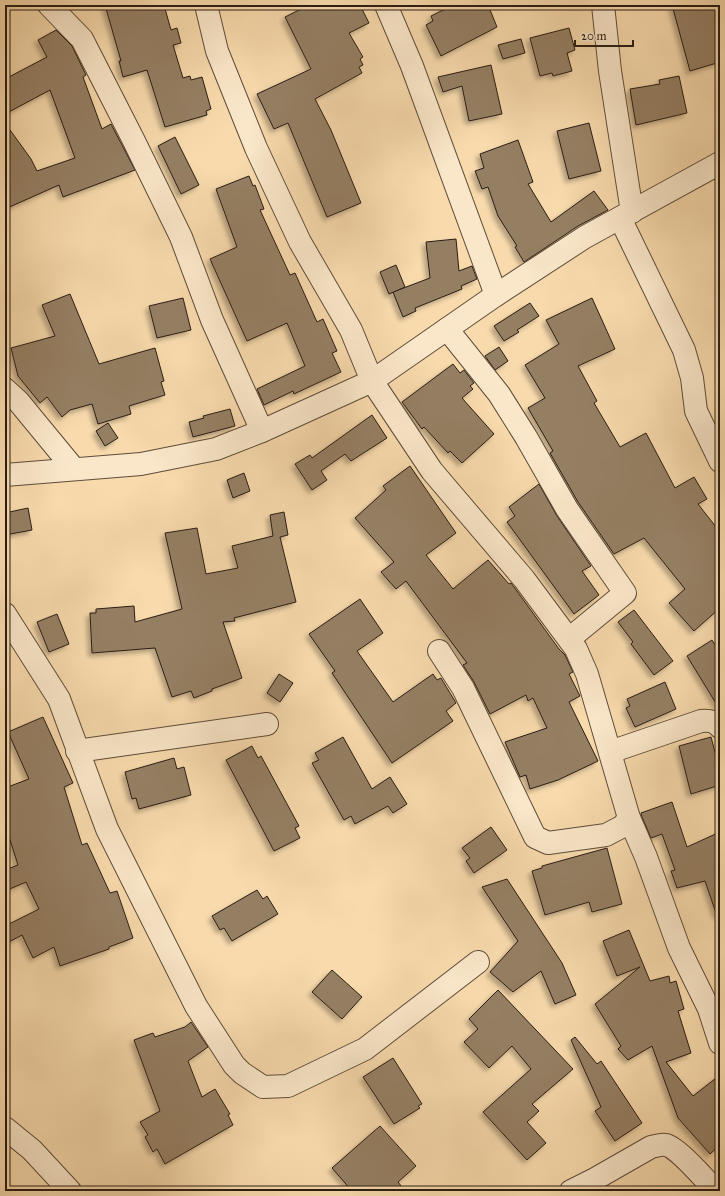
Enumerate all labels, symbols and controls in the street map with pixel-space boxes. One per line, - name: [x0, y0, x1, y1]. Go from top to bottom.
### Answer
- scale bar: [575, 22, 633, 48]
- text: 20 m: [581, 29, 607, 43]

